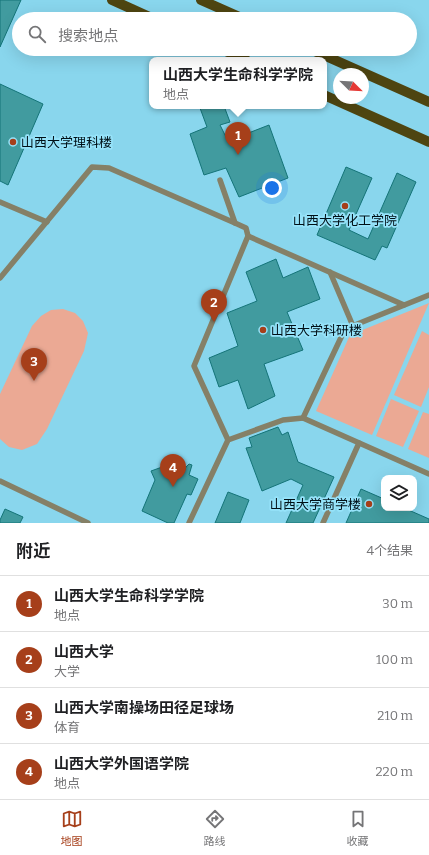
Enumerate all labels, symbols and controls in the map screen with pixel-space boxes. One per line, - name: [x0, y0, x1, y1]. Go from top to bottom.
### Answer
- search box: [12, 12, 417, 56]
- icon: search: [26, 23, 48, 45]
- text: 搜索地点: [58, 27, 118, 45]
- popup: [149, 57, 327, 109]
- text: 山西大学生命科学学院: [163, 66, 313, 84]
- north arrow: [333, 68, 369, 104]
- text: 地点: [163, 87, 189, 102]
- pin: 1: [225, 122, 251, 155]
- place label: 山西大学理科楼: [21, 135, 112, 150]
- marker: 山西大学理科楼: [8, 137, 18, 147]
- your location: [262, 178, 282, 198]
- marker: 山西大学化工学院: [340, 201, 350, 211]
- place label: 山西大学化工学院: [293, 213, 397, 228]
- pin: 2: [201, 289, 227, 322]
- place label: 山西大学科研楼: [271, 323, 362, 338]
- marker: 山西大学科研楼: [258, 325, 268, 335]
- pin: 3: [21, 348, 47, 381]
- pin: 4: [160, 454, 186, 487]
- map controls: [381, 475, 417, 511]
- button: layers: [381, 475, 417, 511]
- place label: 山西大学商学楼: [270, 497, 361, 512]
- marker: 山西大学商学楼: [364, 499, 374, 509]
- text: 附近: [16, 541, 50, 562]
- text: 4个结果: [366, 543, 413, 558]
- text: 山西大学生命科学学院: [54, 587, 204, 605]
- text: 1: [26, 596, 32, 611]
- text: 30 m: [382, 596, 413, 611]
- text: 地点: [54, 608, 80, 623]
- text: 山西大学: [54, 643, 114, 661]
- text: 2: [25, 652, 33, 667]
- text: 100 m: [376, 652, 413, 667]
- text: 大学: [54, 664, 80, 679]
- text: 山西大学南操场田径足球场: [54, 699, 234, 717]
- text: 3: [25, 708, 33, 723]
- text: 210 m: [377, 708, 413, 723]
- text: 体育: [54, 720, 80, 735]
- text: 山西大学外国语学院: [54, 755, 189, 773]
- text: 4: [25, 764, 33, 779]
- text: 220 m: [376, 764, 413, 779]
- text: 地点: [54, 776, 80, 791]
- tab: 地图: [61, 808, 83, 848]
- tab: 路线: [204, 808, 226, 848]
- tab: 收藏: [347, 808, 369, 848]

